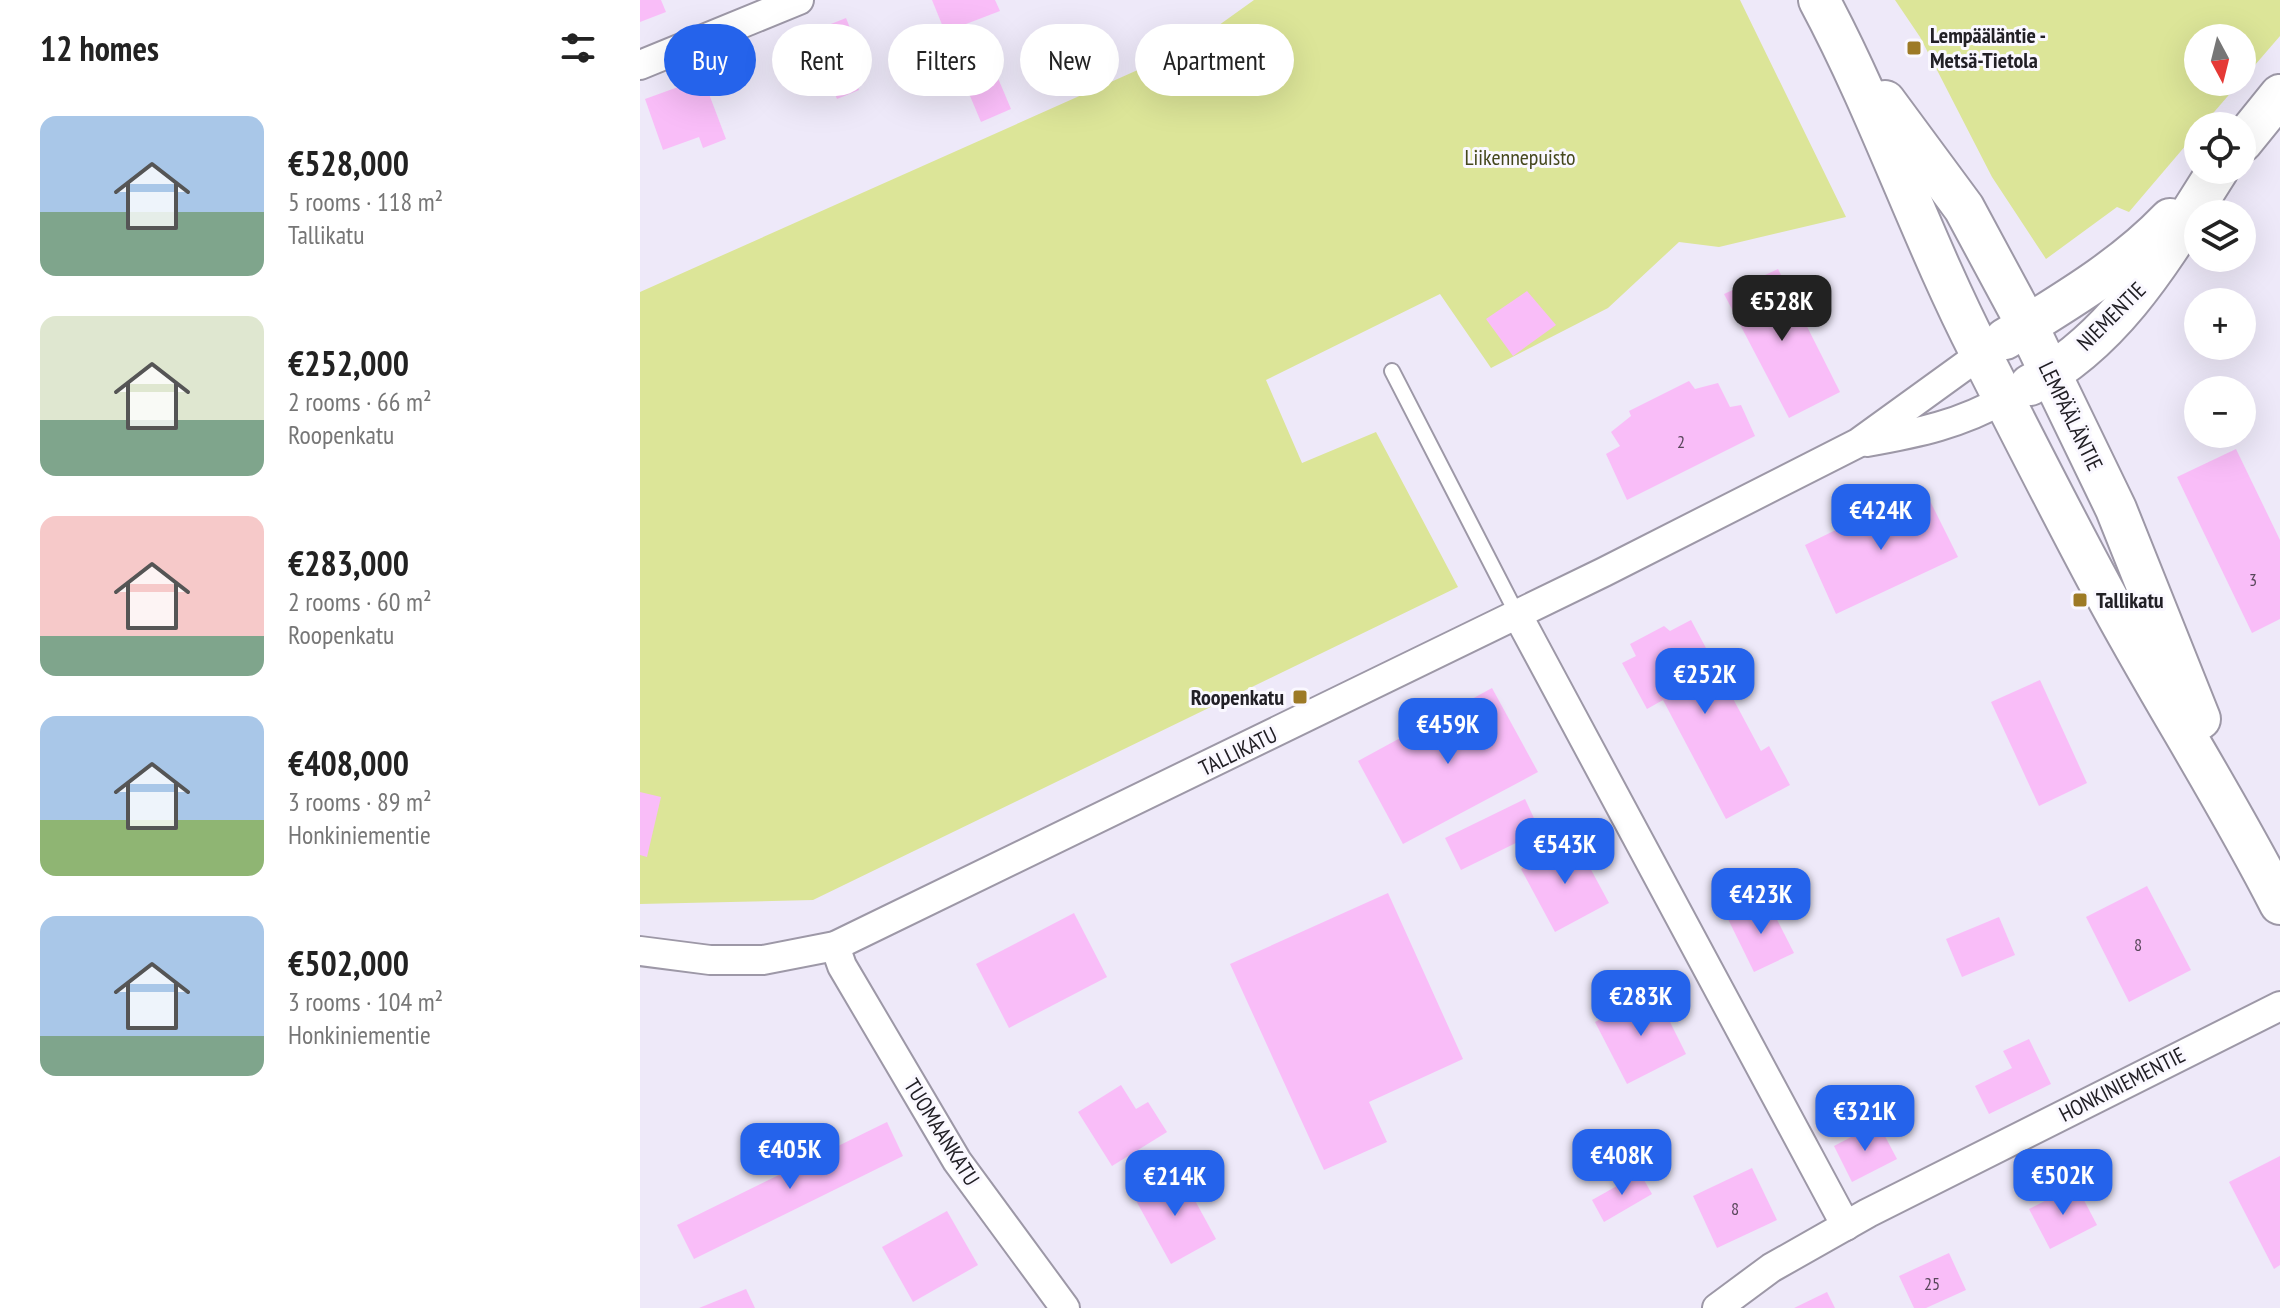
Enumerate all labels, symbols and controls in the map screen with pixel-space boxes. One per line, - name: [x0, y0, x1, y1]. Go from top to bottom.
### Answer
- place label: Lempääläntie - Metsä-Tietola: [1930, 21, 2046, 74]
- chip: Buy: [664, 24, 756, 96]
- chip: Rent: [772, 24, 872, 96]
- chip: Filters: [888, 24, 1004, 96]
- chip: New: [1020, 24, 1119, 96]
- chip: Apartment: [1135, 24, 1294, 96]
- north arrow: [2184, 24, 2256, 96]
- map controls: [2184, 24, 2256, 448]
- text: 12 homes: [40, 26, 159, 70]
- icon: filters: [556, 26, 600, 70]
- marker: Lempääläntie - Metsä-Tietola: [1905, 39, 1923, 57]
- button: locate: [2184, 112, 2256, 184]
- text: €528,000: [288, 141, 409, 185]
- park label: Liikennepuisto: [1464, 143, 1576, 171]
- icon: home: [104, 148, 200, 244]
- text: 5 rooms · 118 m²: [288, 185, 443, 218]
- button: layers: [2184, 200, 2256, 272]
- text: Tallikatu: [288, 218, 365, 251]
- pin: €528K: [1726, 275, 1838, 343]
- street label: NIEMENTIE: [2071, 276, 2151, 356]
- text: €528K: [1750, 284, 1814, 317]
- button: +: [2184, 288, 2256, 360]
- text: €252,000: [288, 341, 409, 385]
- icon: home: [104, 348, 200, 444]
- street label: LEMPÄÄLÄNTIE: [2033, 357, 2109, 475]
- button: −: [2184, 376, 2256, 448]
- text: 2 rooms · 66 m²: [288, 385, 432, 418]
- text: Roopenkatu: [288, 418, 394, 451]
- house number: 2: [1677, 430, 1685, 453]
- pin: €424K: [1825, 484, 1937, 552]
- text: €424K: [1849, 493, 1913, 526]
- text: €283,000: [288, 541, 409, 585]
- icon: home: [104, 548, 200, 644]
- house number: 3: [2249, 568, 2257, 591]
- text: 2 rooms · 60 m²: [288, 585, 432, 618]
- place label: Tallikatu: [2096, 586, 2164, 614]
- marker: Tallikatu: [2071, 591, 2089, 609]
- text: Roopenkatu: [288, 618, 394, 651]
- pin: €252K: [1649, 648, 1761, 716]
- text: €252K: [1673, 657, 1737, 690]
- place label: Roopenkatu: [1191, 683, 1284, 711]
- marker: Roopenkatu: [1291, 688, 1309, 706]
- pin: €459K: [1392, 698, 1504, 766]
- text: €459K: [1416, 707, 1480, 740]
- street label: TALLIKATU: [1194, 720, 1282, 782]
- text: €408,000: [288, 741, 409, 785]
- icon: home: [104, 748, 200, 844]
- text: 3 rooms · 89 m²: [288, 785, 432, 818]
- text: Honkiniementie: [288, 818, 431, 851]
- pin: €543K: [1509, 818, 1621, 886]
- text: €543K: [1533, 827, 1597, 860]
- pin: €423K: [1705, 868, 1817, 936]
- text: €423K: [1729, 877, 1793, 910]
- house number: 8: [2134, 933, 2142, 956]
- text: €502,000: [288, 941, 409, 985]
- icon: home: [104, 948, 200, 1044]
- pin: €283K: [1585, 970, 1697, 1038]
- text: €283K: [1609, 979, 1673, 1012]
- text: 3 rooms · 104 m²: [288, 985, 443, 1018]
- text: Honkiniementie: [288, 1018, 431, 1051]
- street label: HONKINIEMENTIE: [2054, 1040, 2190, 1128]
- street label: TUOMAANKATU: [898, 1073, 986, 1191]
- pin: €321K: [1809, 1085, 1921, 1153]
- text: €321K: [1833, 1094, 1897, 1127]
- pin: €405K: [734, 1123, 846, 1191]
- pin: €408K: [1566, 1129, 1678, 1197]
- text: €405K: [758, 1132, 822, 1165]
- text: €408K: [1590, 1138, 1654, 1171]
- pin: €502K: [2007, 1149, 2119, 1217]
- pin: €214K: [1119, 1150, 1231, 1218]
- text: €502K: [2031, 1158, 2095, 1191]
- text: €214K: [1143, 1159, 1207, 1192]
- house number: 8: [1731, 1197, 1739, 1220]
- house number: 25: [1924, 1272, 1940, 1295]

